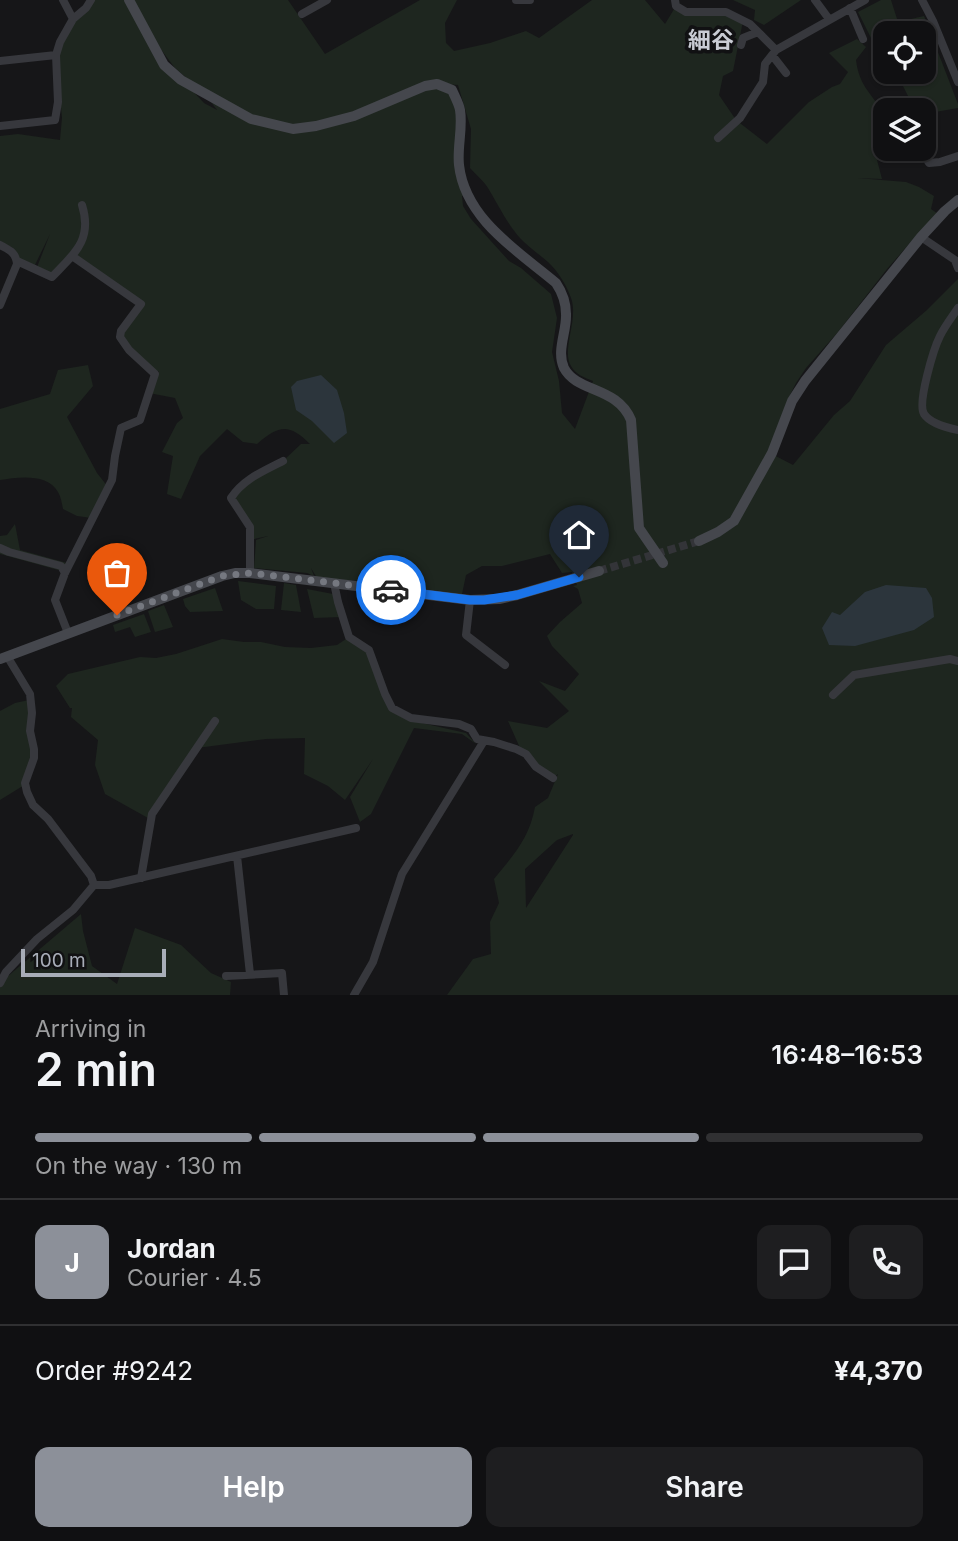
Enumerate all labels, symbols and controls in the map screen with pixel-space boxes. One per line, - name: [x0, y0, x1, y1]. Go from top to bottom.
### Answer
- map controls: [873, 21, 936, 161]
- button: locate: [873, 21, 936, 84]
- district label: 細谷: [688, 26, 734, 54]
- button: layers: [873, 98, 936, 161]
- pin: [549, 505, 609, 577]
- icon: home: [560, 516, 598, 554]
- pin: [87, 543, 147, 615]
- icon: bag: [98, 554, 136, 592]
- courier: [356, 555, 426, 625]
- icon: car: [372, 571, 410, 609]
- scale bar: [21, 946, 166, 978]
- text: 100 m: [32, 949, 86, 972]
- text: Arriving in: [35, 1015, 146, 1043]
- text: 16:48–16:53: [771, 1039, 923, 1070]
- text: 2 min: [35, 1041, 157, 1097]
- text: On the way · 130 m: [35, 1152, 242, 1180]
- button: chat: [757, 1225, 831, 1299]
- button: phone: [849, 1225, 923, 1299]
- text: Jordan: [127, 1233, 216, 1264]
- text: J: [64, 1247, 80, 1278]
- text: Courier · 4.5: [127, 1264, 262, 1292]
- text: Order #9242: [35, 1355, 193, 1386]
- text: ¥4,370: [834, 1355, 923, 1386]
- button: Help: [35, 1447, 472, 1527]
- button: Share: [486, 1447, 923, 1527]

